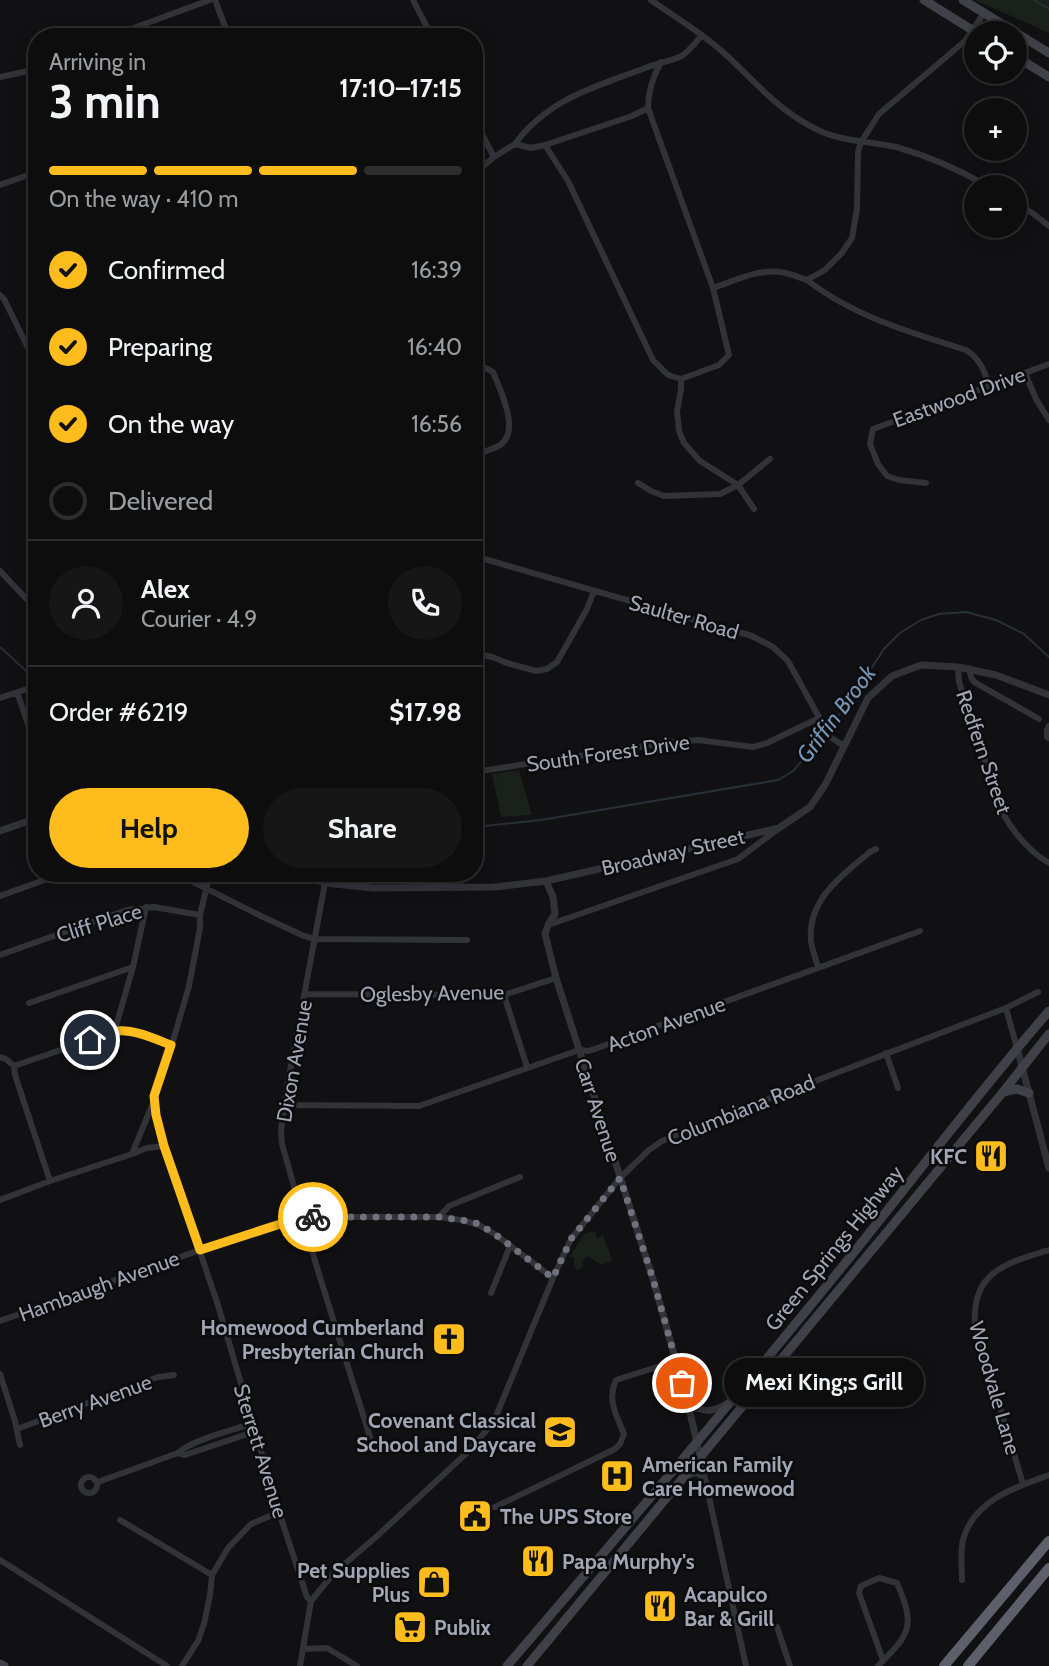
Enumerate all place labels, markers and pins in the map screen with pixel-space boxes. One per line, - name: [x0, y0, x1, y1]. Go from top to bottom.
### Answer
- pin: [60, 1010, 120, 1070]
- restaurant icon: KFC: [972, 1137, 1010, 1175]
- place label: KFC: [930, 1144, 967, 1169]
- place label: Homewood Cumberland Presbyterian Church: [200, 1315, 424, 1364]
- church icon: Homewood Cumberland Presbyterian Church: [430, 1320, 468, 1358]
- pin: [652, 1353, 712, 1413]
- callout: Mexi King;s Grill: [724, 1358, 924, 1408]
- place label: Covenant Classical School and Daycare: [356, 1408, 536, 1457]
- school or university icon: Covenant Classical School and Daycare: [541, 1413, 579, 1451]
- place label: American Family Care Homewood: [642, 1452, 795, 1501]
- hospital icon: American Family Care Homewood: [598, 1457, 636, 1495]
- public building icon: The UPS Store: [456, 1497, 494, 1535]
- place label: The UPS Store: [500, 1504, 632, 1529]
- restaurant icon: Papa Murphy's: [519, 1542, 557, 1580]
- place label: Papa Murphy's: [562, 1549, 695, 1574]
- place label: Pet Supplies Plus: [297, 1558, 410, 1607]
- shop icon: Pet Supplies Plus: [415, 1563, 453, 1601]
- place label: Acapulco Bar & Grill: [684, 1582, 774, 1631]
- restaurant icon: Acapulco Bar & Grill: [641, 1587, 679, 1625]
- supermarket icon: Publix: [391, 1608, 429, 1646]
- place label: Publix: [434, 1615, 492, 1640]

